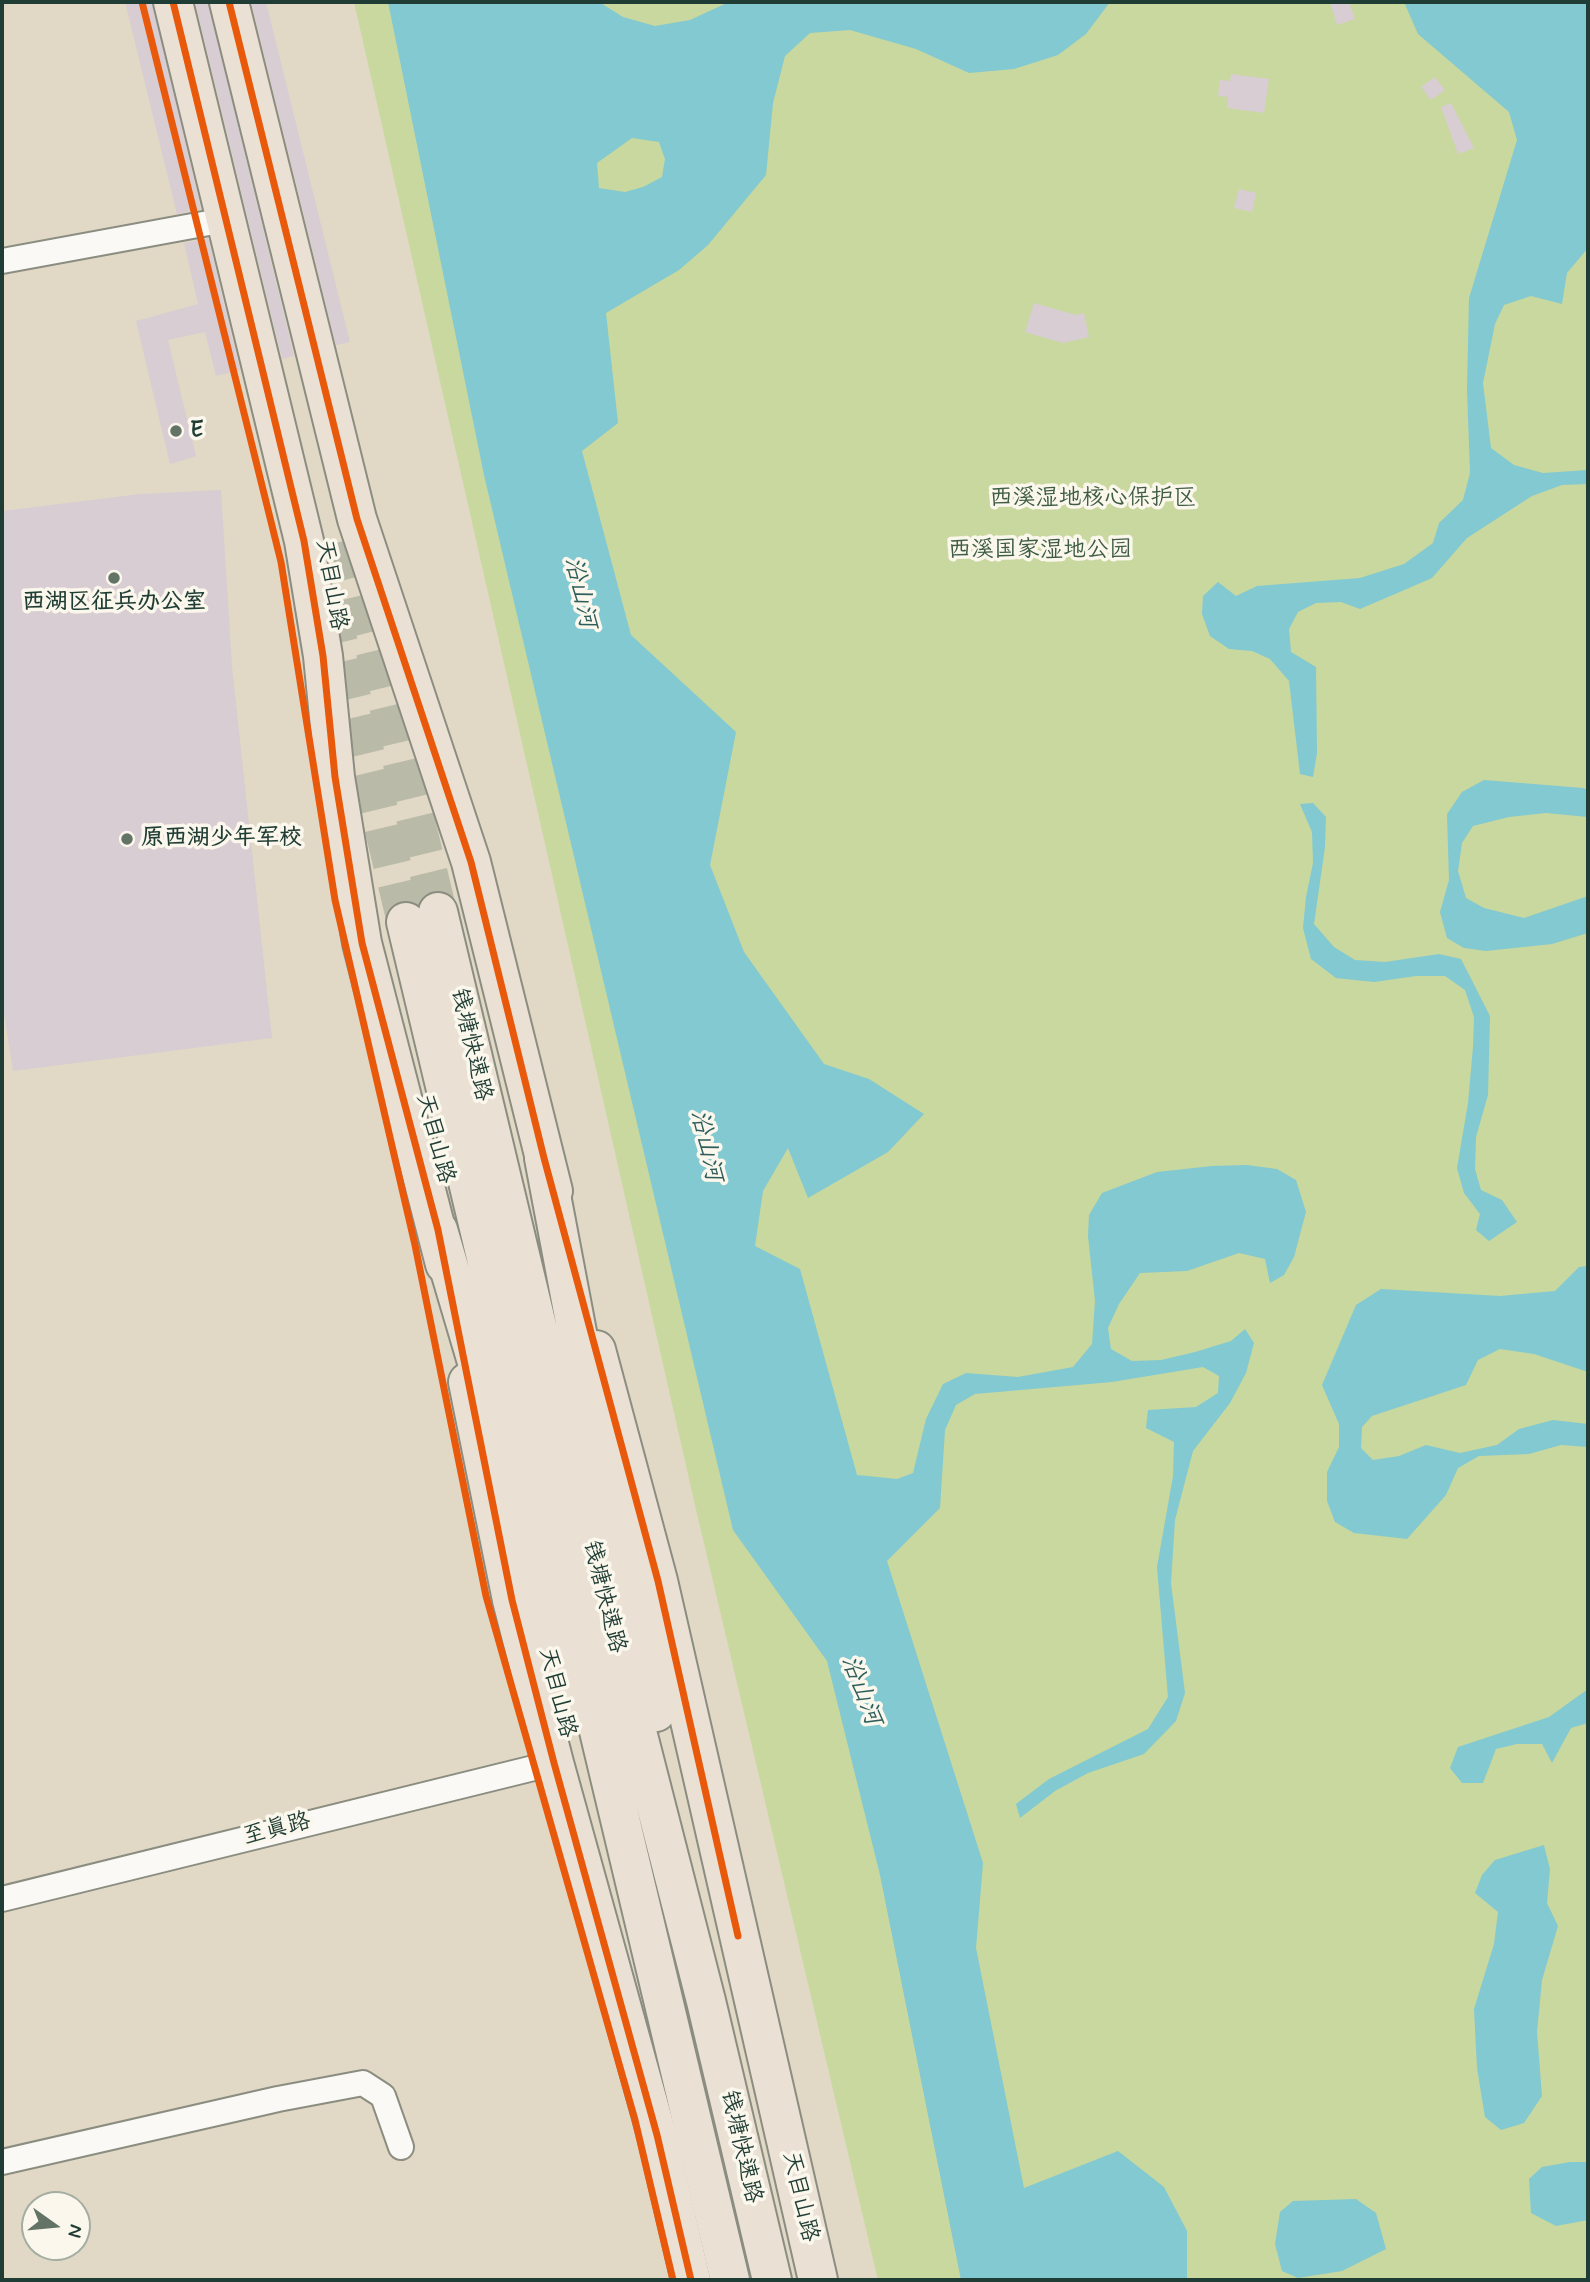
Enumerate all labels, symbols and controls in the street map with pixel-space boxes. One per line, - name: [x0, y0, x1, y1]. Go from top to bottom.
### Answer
- place label: E: [190, 417, 203, 445]
- marker: E: [168, 423, 184, 439]
- park label: 西溪湿地核心保护区: [990, 485, 1196, 513]
- street label: 天目山路: [308, 537, 352, 633]
- park label: 西溪国家湿地公园: [948, 537, 1132, 565]
- water label: 沿山河: [557, 555, 601, 631]
- marker: 西湖区征兵办公室: [106, 570, 122, 586]
- place label: 西湖区征兵办公室: [22, 589, 206, 617]
- place label: 原西湖少年军校: [141, 825, 302, 853]
- marker: 原西湖少年军校: [119, 831, 135, 847]
- street label: 钱塘快速路: [444, 986, 496, 1104]
- street label: 天目山路: [409, 1091, 459, 1187]
- water label: 沿山河: [683, 1108, 727, 1184]
- street label: 钱塘快速路: [576, 1538, 630, 1656]
- street label: 天目山路: [531, 1645, 581, 1741]
- water label: 沿山河: [834, 1652, 886, 1730]
- street label: 至真路: [240, 1808, 314, 1852]
- street label: 钱塘快速路: [714, 2088, 766, 2206]
- street label: 天目山路: [775, 2149, 823, 2245]
- north arrow: [21, 2191, 91, 2261]
- text: N: [61, 2222, 89, 2240]

